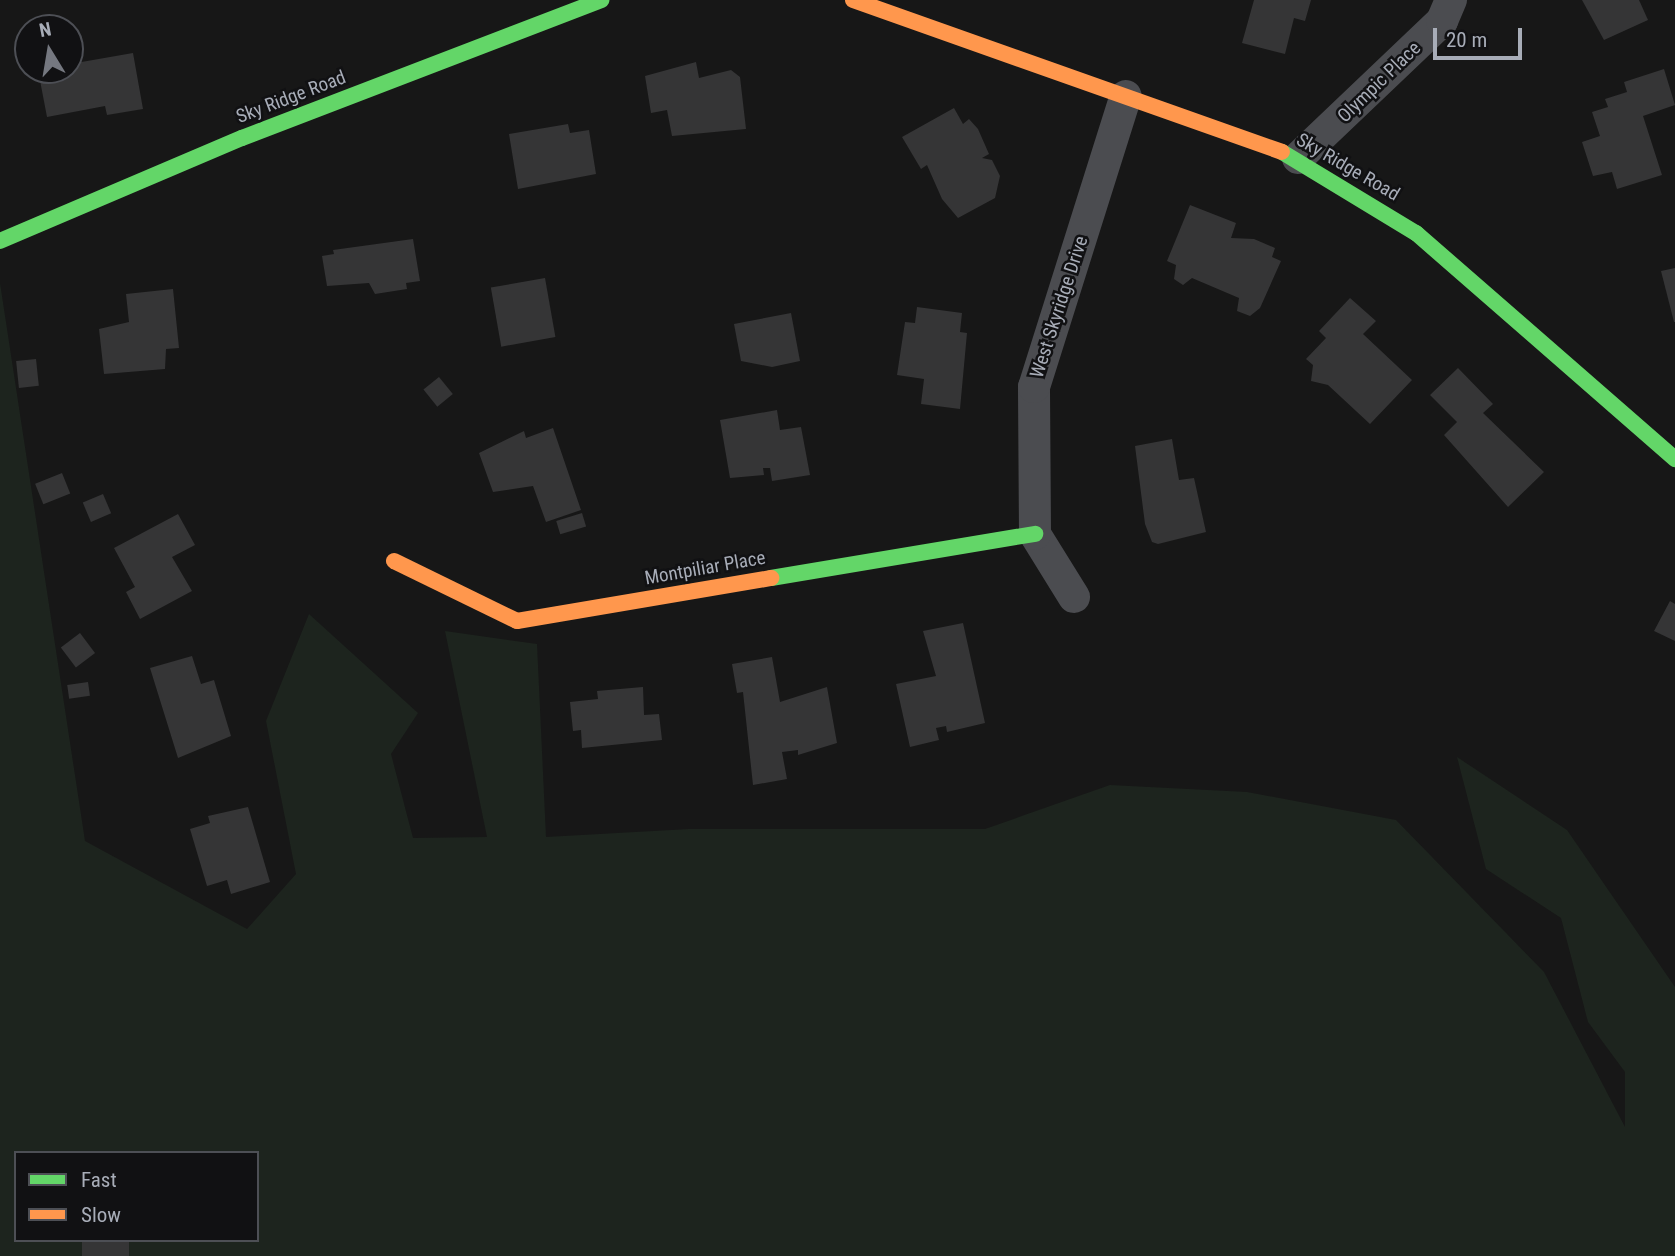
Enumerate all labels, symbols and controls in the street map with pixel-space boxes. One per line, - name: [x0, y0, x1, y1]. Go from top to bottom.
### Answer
- north arrow: [14, 14, 84, 84]
- scale bar: [1437, 14, 1526, 58]
- text: N: [37, 17, 53, 42]
- text: 20 m: [1446, 28, 1487, 52]
- street label: Olympic Place: [1333, 37, 1425, 127]
- street label: Sky Ridge Road: [233, 66, 349, 128]
- street label: Sky Ridge Road: [1292, 128, 1404, 206]
- street label: West Skyridge Drive: [1025, 233, 1093, 381]
- street label: Montpiliar Place: [643, 546, 767, 590]
- legend: [14, 1151, 259, 1242]
- text: Fast: [81, 1168, 117, 1192]
- text: Slow: [81, 1203, 121, 1227]

